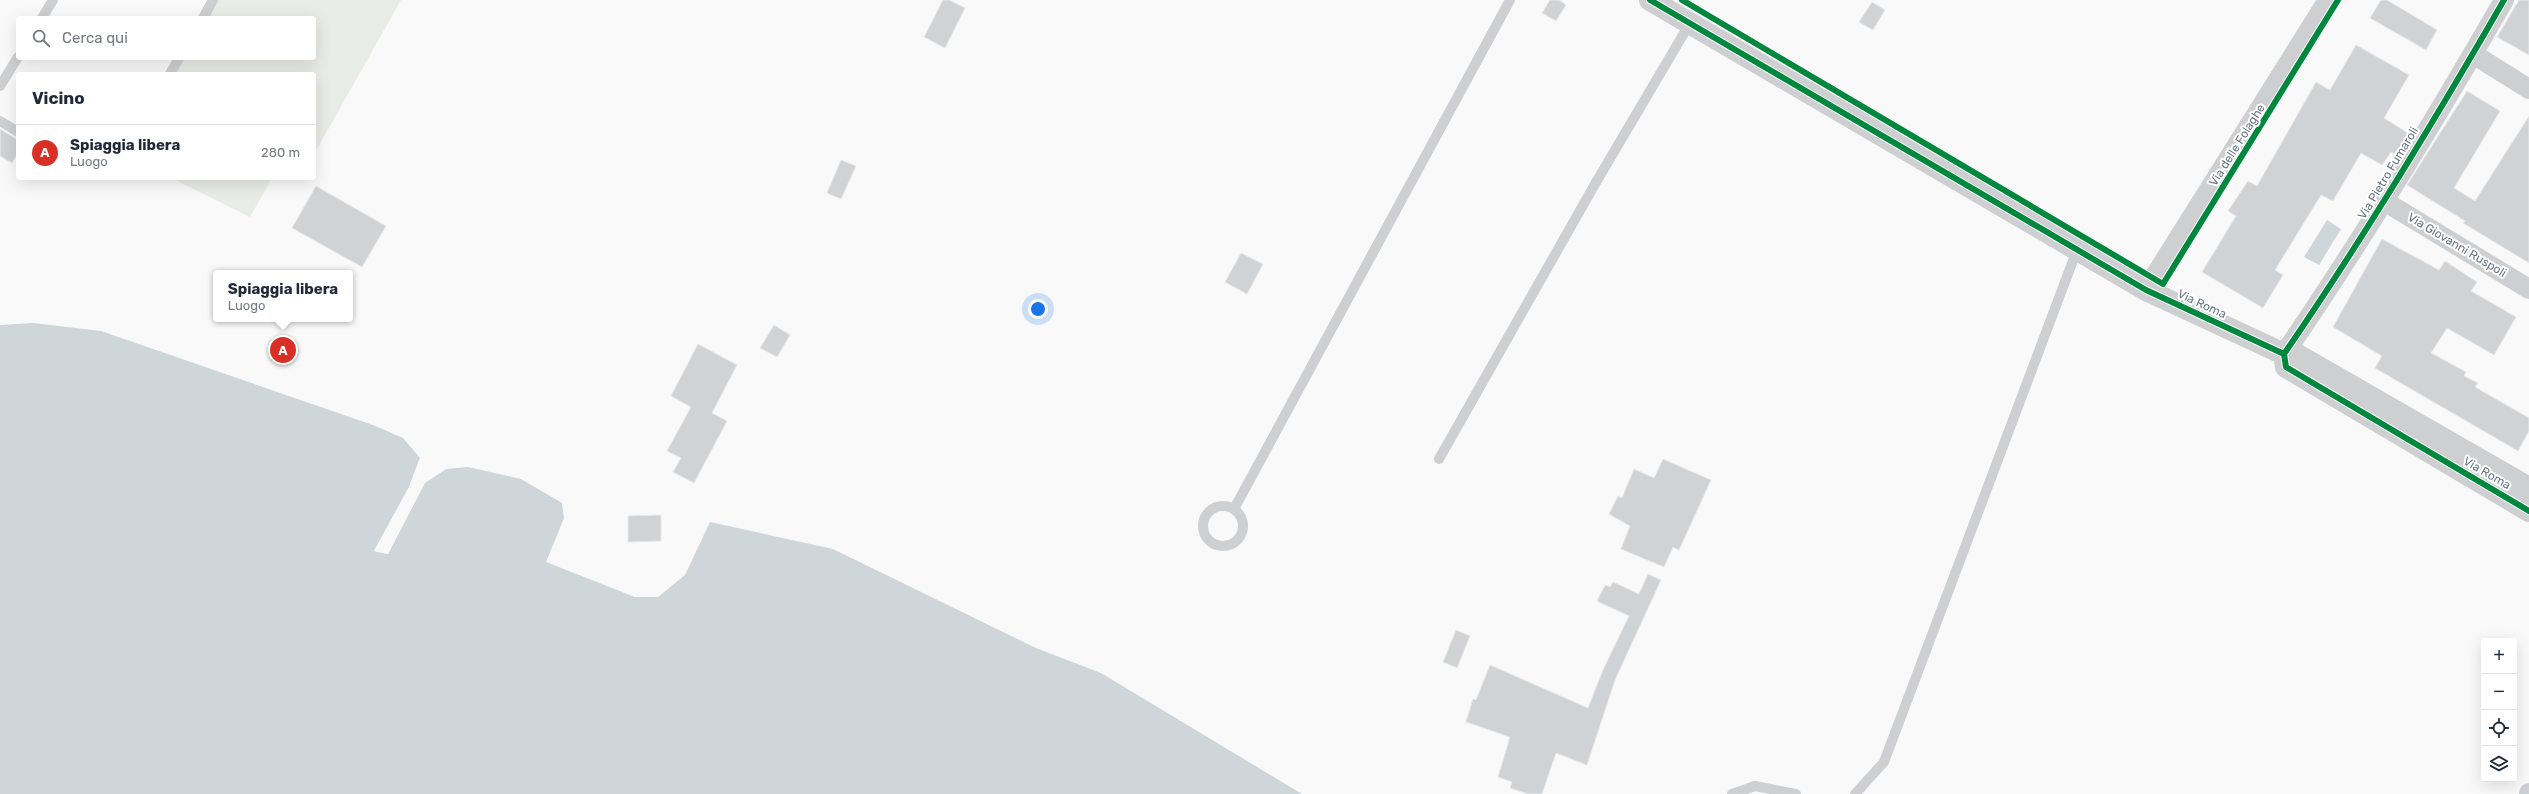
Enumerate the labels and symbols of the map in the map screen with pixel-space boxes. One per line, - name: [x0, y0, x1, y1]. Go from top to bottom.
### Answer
- street label: Via delle Folaghe: [2206, 101, 2268, 189]
- street label: Via Pietro Fumaroli: [2355, 124, 2421, 222]
- street label: Via Giovanni Ruspoli: [2405, 210, 2509, 280]
- street label: Via Roma: [2175, 287, 2229, 321]
- your location: [1028, 299, 1048, 319]
- pin: A: [270, 335, 296, 365]
- street label: Via Roma: [2461, 454, 2513, 492]

